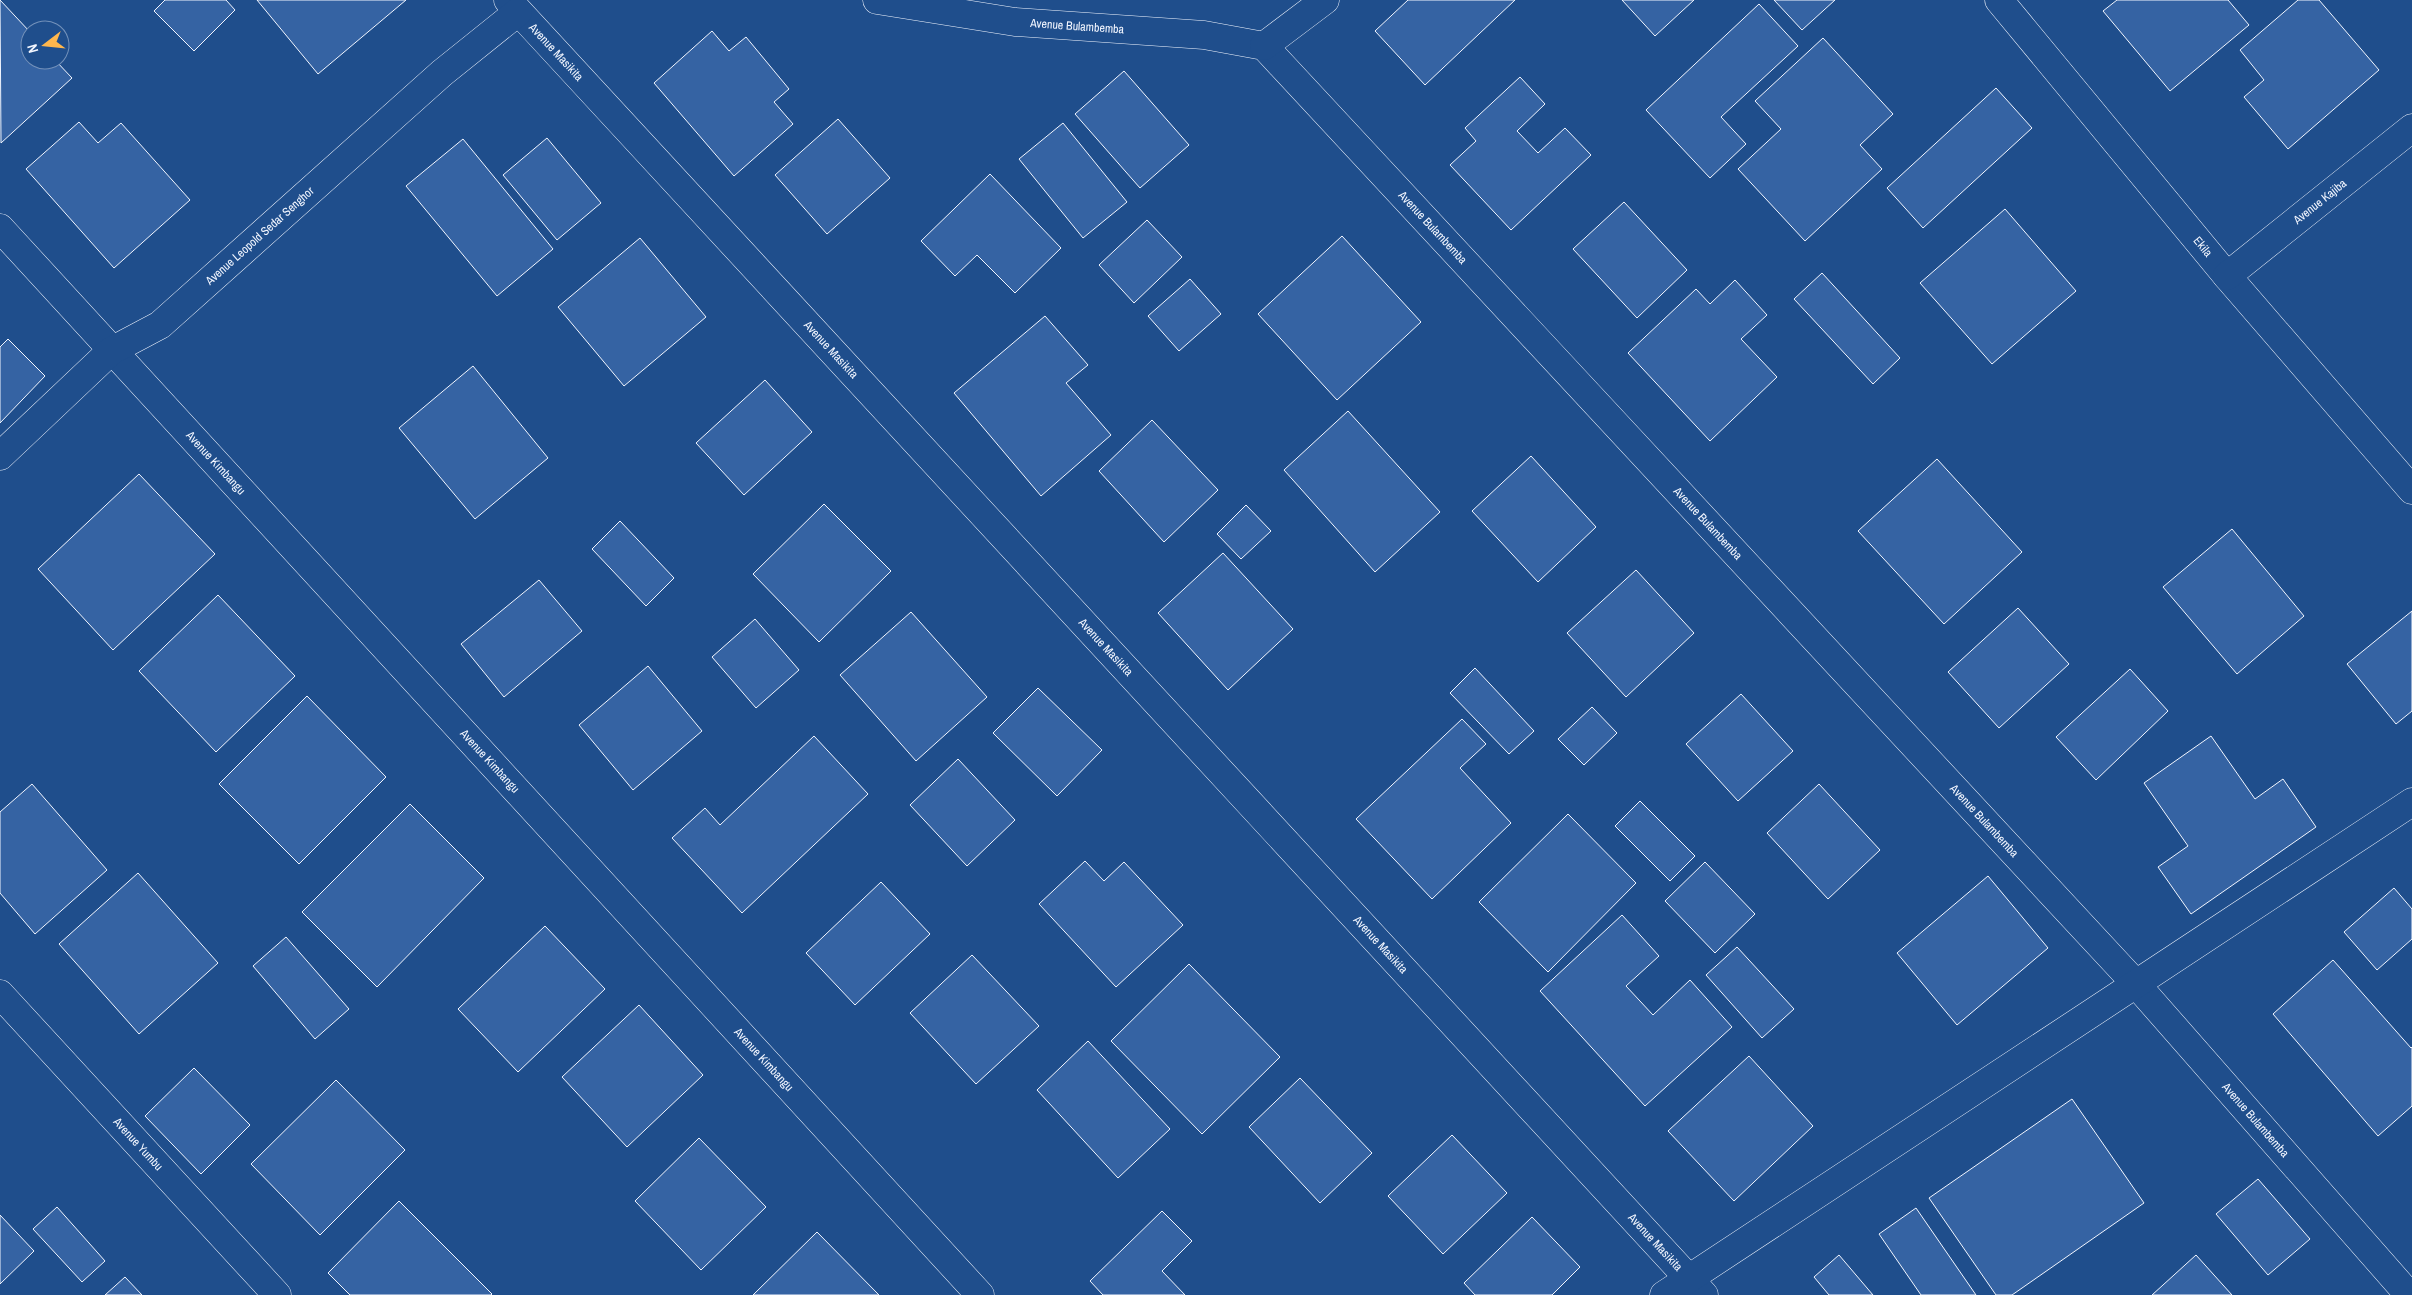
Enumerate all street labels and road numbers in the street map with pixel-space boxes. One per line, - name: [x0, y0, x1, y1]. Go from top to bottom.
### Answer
- street label: Avenue Bulambemba: [1029, 15, 1125, 38]
- street label: Avenue Masikita: [525, 19, 587, 85]
- street label: Avenue Kajiba: [2289, 175, 2350, 229]
- street label: Avenue Leopold Sedar Senghor: [201, 183, 318, 289]
- street label: Avenue Bulambemba: [1394, 187, 1471, 268]
- street label: Ekila: [2190, 233, 2216, 261]
- street label: Avenue Masikita: [800, 317, 862, 382]
- street label: Avenue Kimbangu: [182, 427, 249, 498]
- street label: Avenue Bulambemba: [1669, 483, 1746, 564]
- street label: Avenue Masikita: [1074, 614, 1137, 680]
- street label: Avenue Kimbangu: [456, 725, 523, 796]
- street label: Avenue Bulambemba: [1946, 780, 2022, 861]
- street label: Avenue Masikita: [1349, 912, 1412, 977]
- street label: Avenue Kimbangu: [730, 1024, 797, 1095]
- street label: Avenue Bulambemba: [2218, 1079, 2293, 1161]
- street label: Avenue Yumbu: [109, 1113, 167, 1174]
- street label: Avenue Masikita: [1624, 1209, 1686, 1275]

